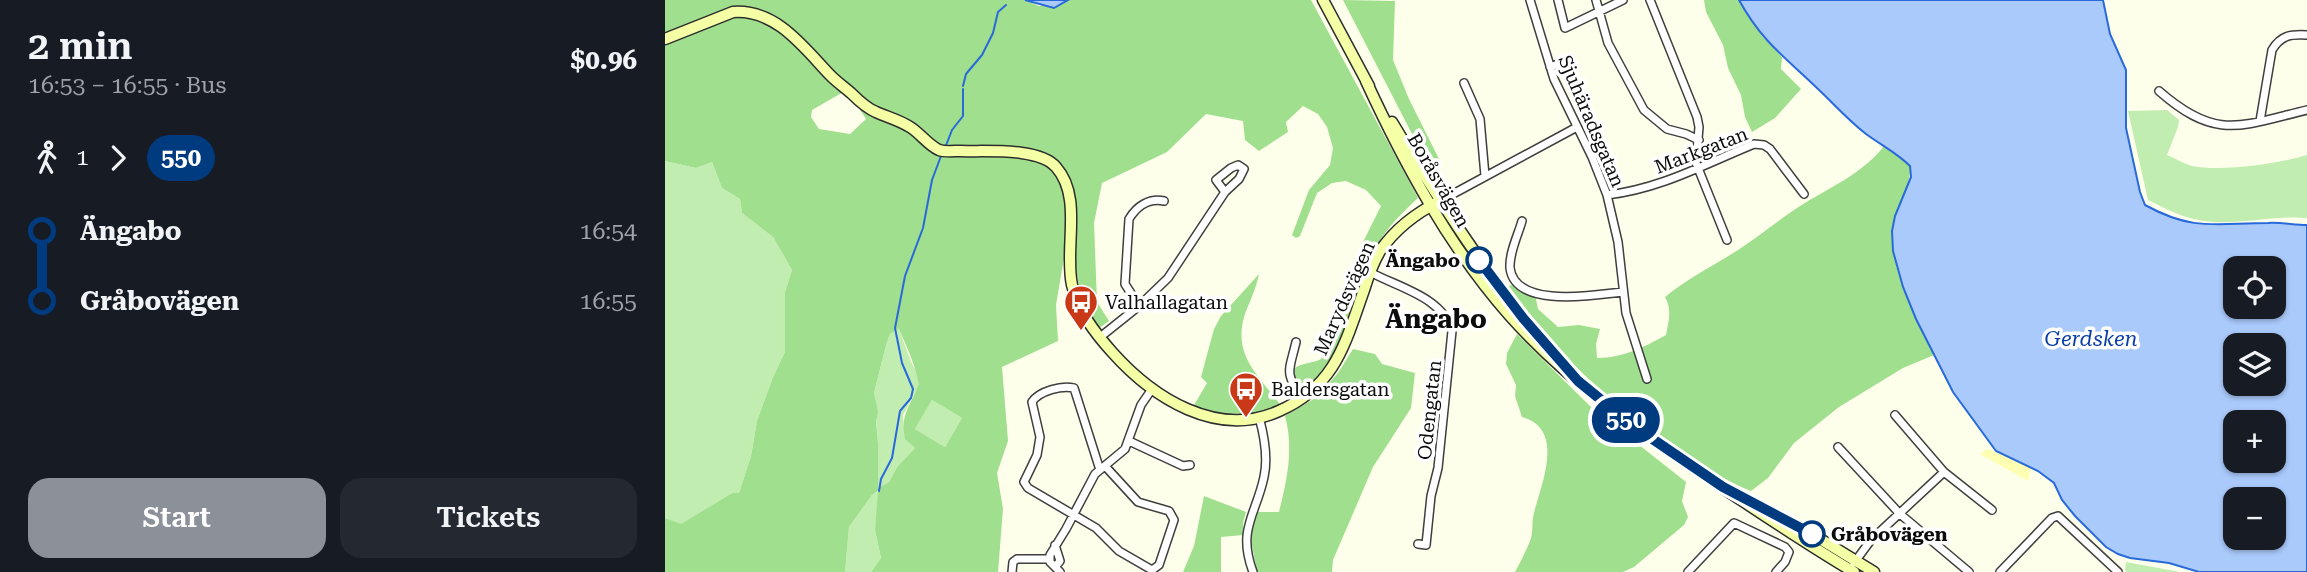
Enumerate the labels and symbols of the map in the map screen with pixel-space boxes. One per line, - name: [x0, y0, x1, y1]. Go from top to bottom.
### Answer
- street label: Sjuhäradsgatan: [1553, 52, 1630, 191]
- street label: Markgatan: [1651, 122, 1751, 179]
- street label: Boråsvägen: [1402, 129, 1475, 232]
- street label: Marydsvägen: [1309, 238, 1380, 359]
- marker: Ängabo: [1466, 247, 1492, 273]
- place label: Ängabo: [1386, 249, 1460, 272]
- bus stop icon: Valhallagatan: [1062, 283, 1100, 332]
- place label: Valhallagatan: [1105, 291, 1228, 314]
- district label: Ängabo: [1385, 303, 1487, 334]
- water label: Gerdsken: [2044, 327, 2138, 351]
- street label: Odengatan: [1413, 359, 1446, 461]
- bus stop icon: Baldersgatan: [1227, 370, 1265, 419]
- place label: Baldersgatan: [1271, 378, 1389, 401]
- line badge: 550: [1586, 397, 1666, 443]
- marker: Gråbovägen: [1799, 521, 1825, 547]
- place label: Gråbovägen: [1831, 523, 1948, 546]

